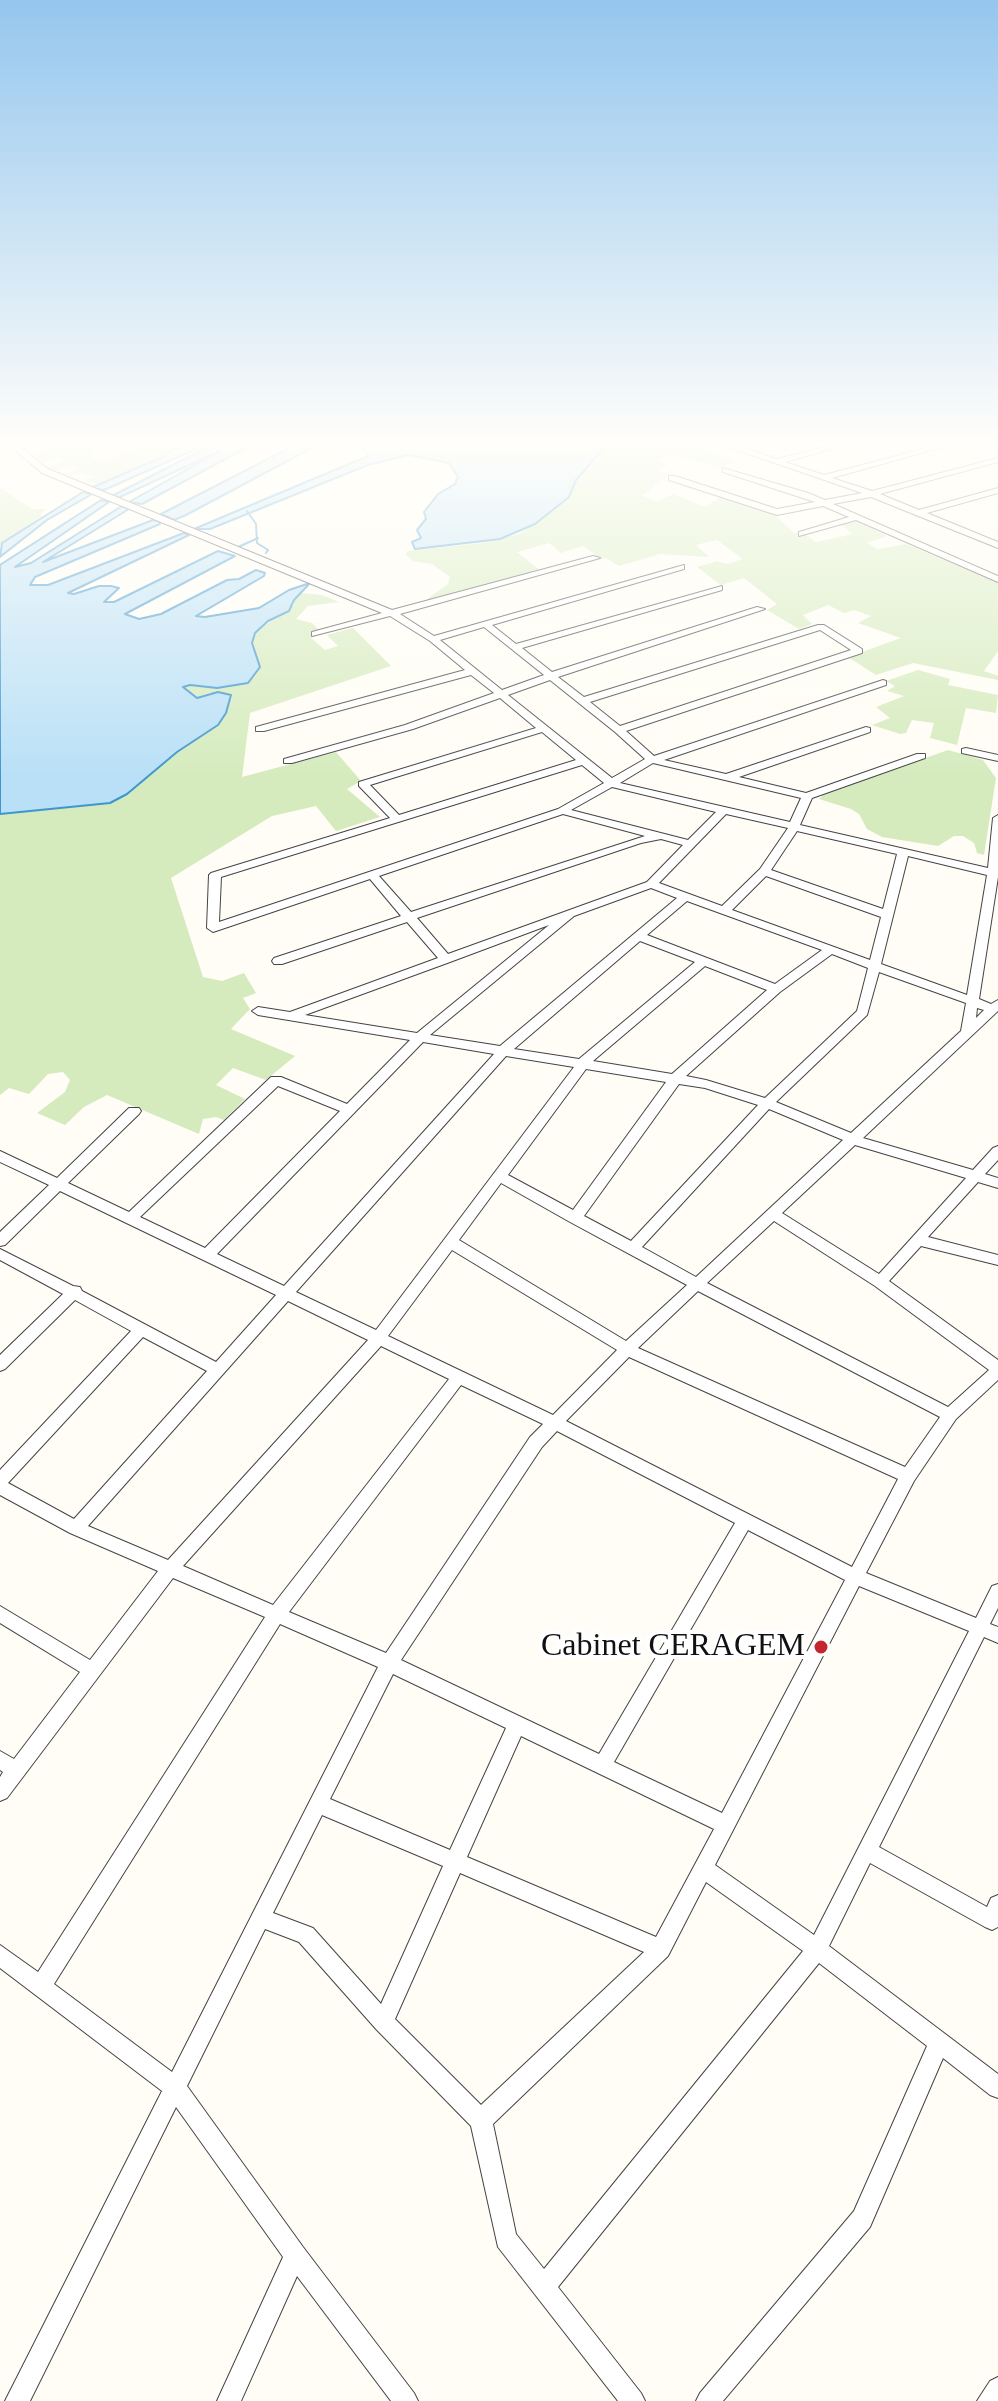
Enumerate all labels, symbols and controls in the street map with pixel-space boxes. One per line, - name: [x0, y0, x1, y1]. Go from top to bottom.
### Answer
- place label: Cabinet CERAGEM: [541, 1628, 805, 1666]
- marker: Cabinet CERAGEM: [812, 1638, 830, 1656]

